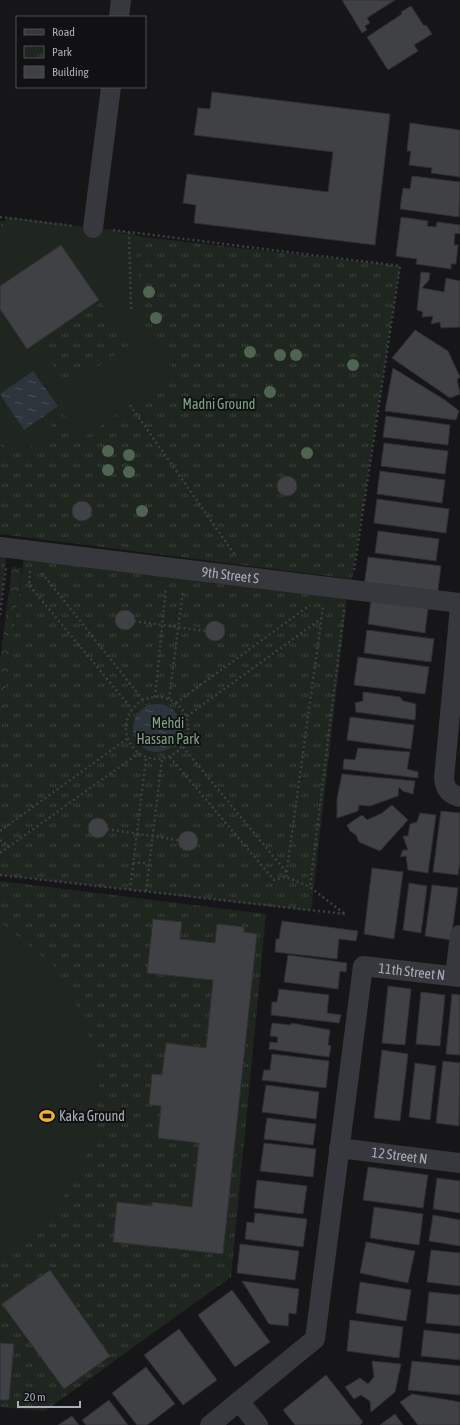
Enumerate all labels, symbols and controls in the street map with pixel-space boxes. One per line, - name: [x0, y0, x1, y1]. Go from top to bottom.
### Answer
- legend: [16, 16, 146, 88]
- text: Road: [52, 25, 75, 39]
- text: Park: [52, 45, 73, 59]
- text: Building: [52, 65, 90, 79]
- park label: Madni Ground: [183, 396, 255, 412]
- street label: 9th Street S: [201, 564, 260, 586]
- park label: Mehdi Hassan Park: [136, 715, 200, 747]
- street label: 11th Street N: [378, 960, 446, 983]
- sports icon: Kaka Ground: [38, 1107, 56, 1125]
- place label: Kaka Ground: [59, 1108, 125, 1124]
- street label: 12 Street N: [371, 1144, 428, 1167]
- scale bar: [18, 1383, 80, 1409]
- text: 20 m: [24, 1390, 46, 1404]

